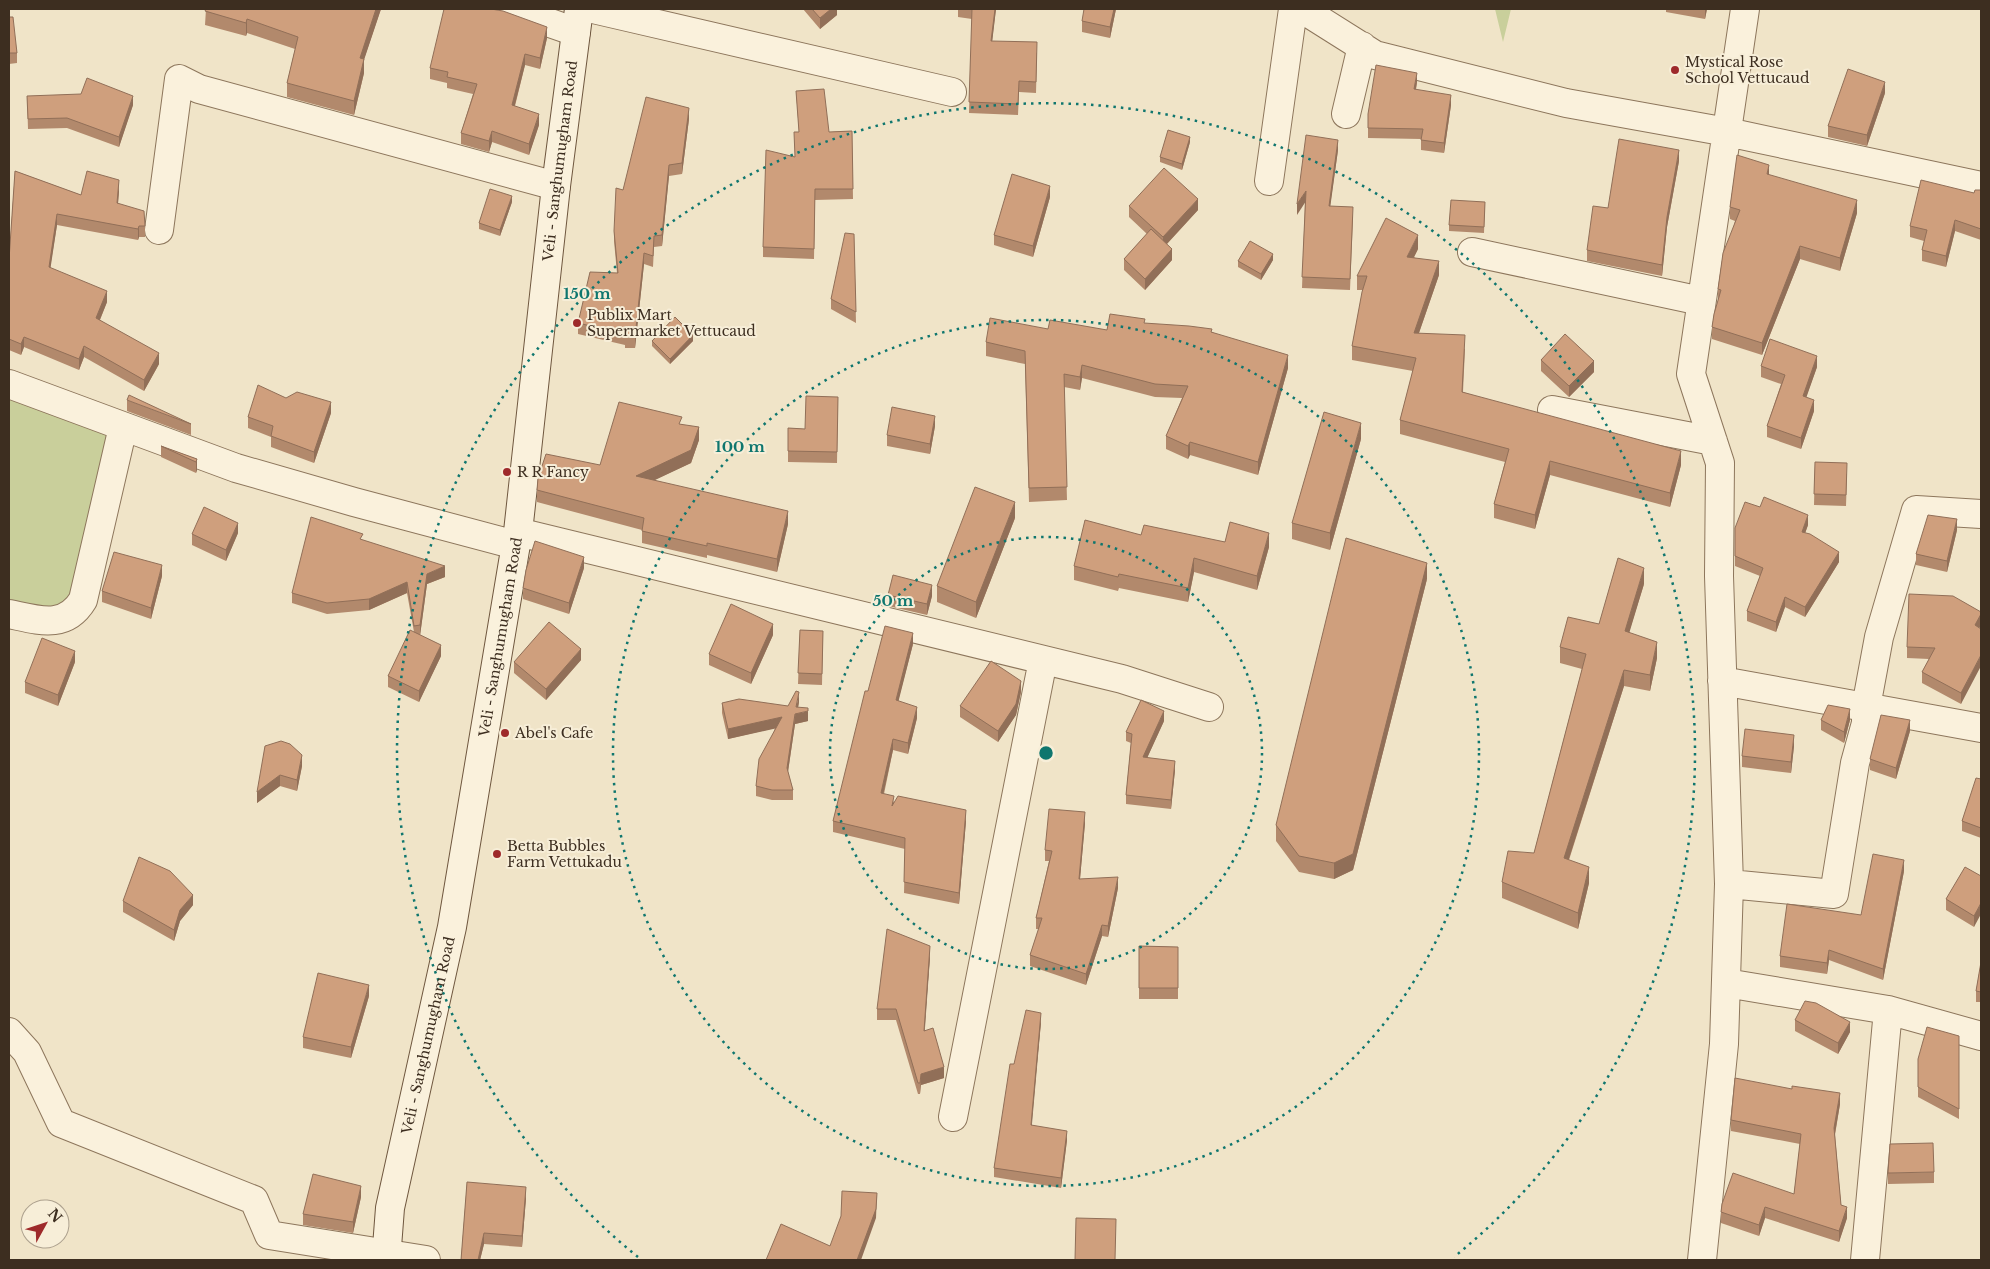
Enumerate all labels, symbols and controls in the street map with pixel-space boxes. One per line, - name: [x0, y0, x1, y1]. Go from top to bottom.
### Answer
- place label: Mystical Rose School Vettucaud: [1685, 53, 1810, 87]
- street label: Veli - Sanghumugham Road: [539, 59, 581, 263]
- marker: Mystical Rose School Vettucaud: [1669, 64, 1681, 76]
- text: 150 m: [563, 284, 611, 303]
- place label: Publix Mart Supermarket Vettucaud: [587, 306, 756, 340]
- marker: Publix Mart Supermarket Vettucaud: [571, 317, 583, 329]
- text: 100 m: [715, 437, 765, 456]
- place label: R R Fancy: [517, 463, 589, 481]
- marker: R R Fancy: [501, 466, 513, 478]
- street label: Veli - Sanghumugham Road: [475, 535, 526, 739]
- text: 50 m: [873, 591, 914, 610]
- place label: Abel's Cafe: [514, 724, 593, 742]
- marker: Abel's Cafe: [499, 727, 511, 739]
- centre of rings: [1037, 744, 1055, 762]
- place label: Betta Bubbles Farm Vettukadu: [507, 837, 622, 871]
- marker: Betta Bubbles Farm Vettukadu: [491, 848, 503, 860]
- street label: Veli - Sanghumugham Road: [397, 934, 459, 1137]
- north arrow: [20, 1199, 70, 1249]
- text: N: [44, 1205, 66, 1226]

